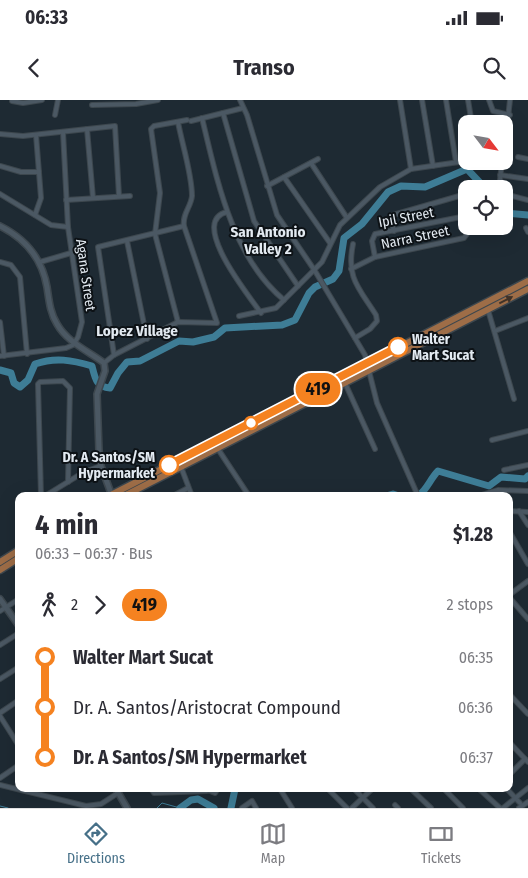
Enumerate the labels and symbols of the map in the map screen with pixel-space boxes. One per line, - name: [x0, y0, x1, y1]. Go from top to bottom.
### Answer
- north arrow: [458, 115, 512, 170]
- street label: Ipil Street: [377, 204, 436, 231]
- street label: Narra Street: [379, 222, 451, 253]
- district label: San Antonio Valley 2: [230, 223, 306, 258]
- street label: Agana Street: [72, 238, 99, 313]
- one-way arrow: [499, 296, 513, 304]
- district label: Lopez Village: [96, 322, 178, 340]
- place label: Walter Mart Sucat: [412, 331, 475, 364]
- marker: Walter Mart Sucat: [388, 337, 408, 357]
- line badge: 419: [289, 373, 347, 405]
- unlabelled marker: [244, 416, 258, 430]
- place label: Dr. A Santos/SM Hypermarket: [62, 449, 156, 482]
- marker: Dr. A Santos/SM Hypermarket: [159, 455, 179, 475]

